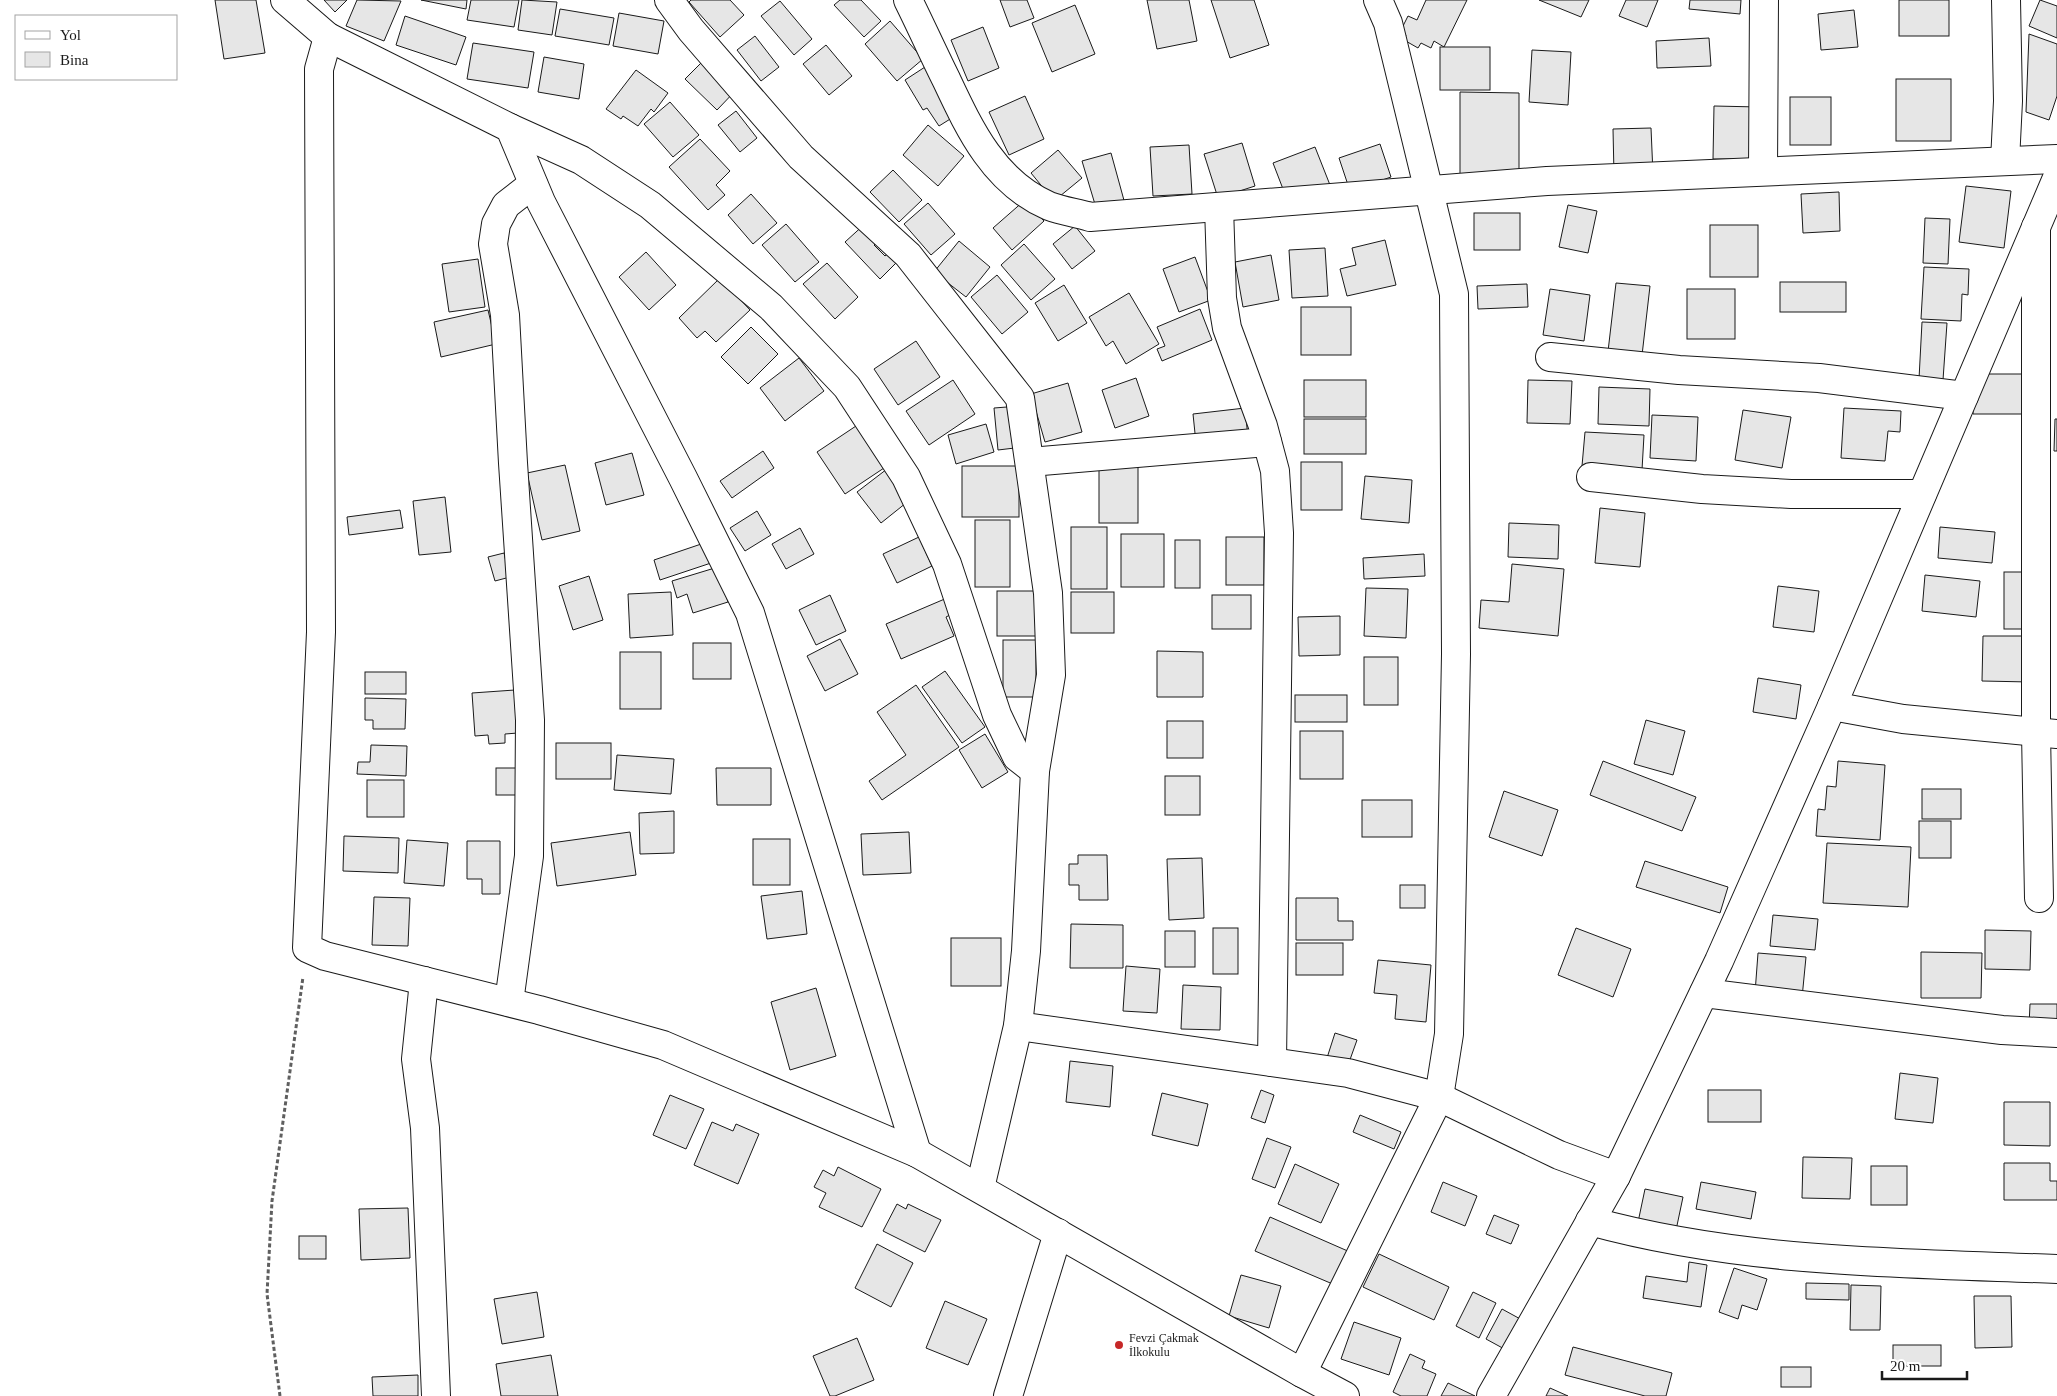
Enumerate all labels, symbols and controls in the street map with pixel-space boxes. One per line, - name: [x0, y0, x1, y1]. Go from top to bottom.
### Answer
- legend: [15, 15, 178, 80]
- text: Yol: [60, 27, 81, 43]
- text: Bina: [60, 52, 89, 68]
- place label: Fevzi Çakmak İlkokulu: [1129, 1331, 1199, 1359]
- marker: Fevzi Çakmak İlkokulu: [1113, 1339, 1125, 1351]
- scale bar: [1882, 1348, 1967, 1380]
- text: 20 m: [1890, 1358, 1921, 1374]

